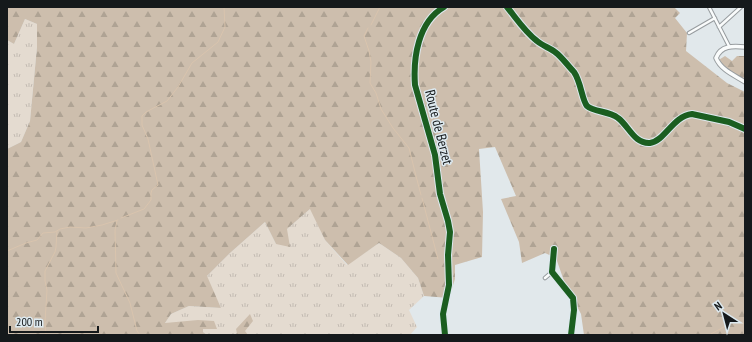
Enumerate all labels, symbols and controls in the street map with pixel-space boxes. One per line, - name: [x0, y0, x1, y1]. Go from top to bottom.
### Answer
- street label: Route de Berzet: [421, 88, 457, 166]
- north arrow: [704, 294, 744, 334]
- text: N: [712, 298, 725, 313]
- scale bar: [10, 308, 98, 334]
- text: 200 m: [16, 314, 43, 329]

